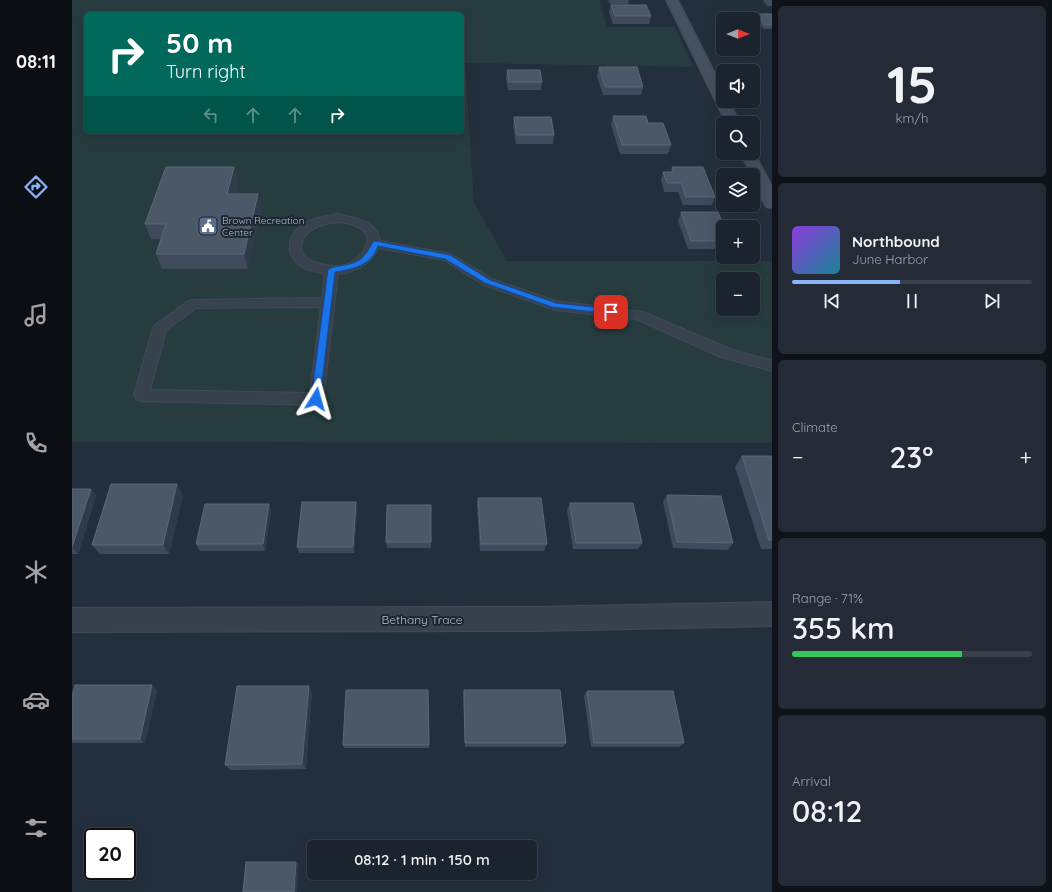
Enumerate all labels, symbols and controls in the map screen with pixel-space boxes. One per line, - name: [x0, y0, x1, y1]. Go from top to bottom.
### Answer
- north arrow: [716, 12, 760, 56]
- map controls: [716, 12, 760, 316]
- text: 50 m: [166, 25, 233, 60]
- icon: right: [100, 28, 152, 80]
- text: 08:11: [16, 50, 56, 73]
- text: 15: [887, 51, 937, 116]
- text: Turn right: [166, 60, 246, 83]
- button: sound: [716, 64, 760, 108]
- icon: left: [200, 104, 222, 126]
- icon: ahead: [242, 104, 264, 126]
- icon: ahead: [284, 104, 306, 126]
- icon: right: [326, 104, 348, 126]
- text: km/h: [896, 110, 928, 126]
- button: search: [716, 116, 760, 160]
- button: layers: [716, 168, 760, 212]
- icon: directions: [22, 173, 50, 201]
- place label: Brown Recreation Center: [222, 214, 304, 239]
- public building icon: Brown Recreation Center: [197, 215, 219, 237]
- button: +: [716, 220, 760, 264]
- text: Northbound: [852, 232, 940, 251]
- text: June Harbor: [852, 251, 928, 267]
- button: −: [716, 272, 760, 316]
- icon: previous: [821, 290, 843, 312]
- icon: pause: [901, 290, 923, 312]
- icon: next: [981, 290, 1003, 312]
- pin: [594, 295, 628, 329]
- icon: music: [22, 301, 50, 329]
- icon: arrive: [600, 301, 622, 323]
- position arrow: [295, 378, 337, 420]
- text: Climate: [792, 419, 838, 435]
- icon: phone: [22, 429, 50, 457]
- text: 23°: [889, 438, 934, 476]
- text: −: [792, 443, 803, 471]
- text: +: [1020, 443, 1032, 471]
- icon: climate: [22, 558, 50, 586]
- text: Range · 71%: [792, 590, 863, 606]
- text: 355 km: [792, 609, 895, 647]
- street label: Bethany Trace: [382, 612, 463, 627]
- icon: car: [22, 686, 50, 714]
- text: Arrival: [792, 773, 831, 789]
- text: 08:12: [792, 792, 862, 830]
- icon: filters: [22, 814, 50, 842]
- speed limit sign: 20: [84, 828, 136, 880]
- text: 08:12 · 1 min · 150 m: [354, 850, 490, 869]

